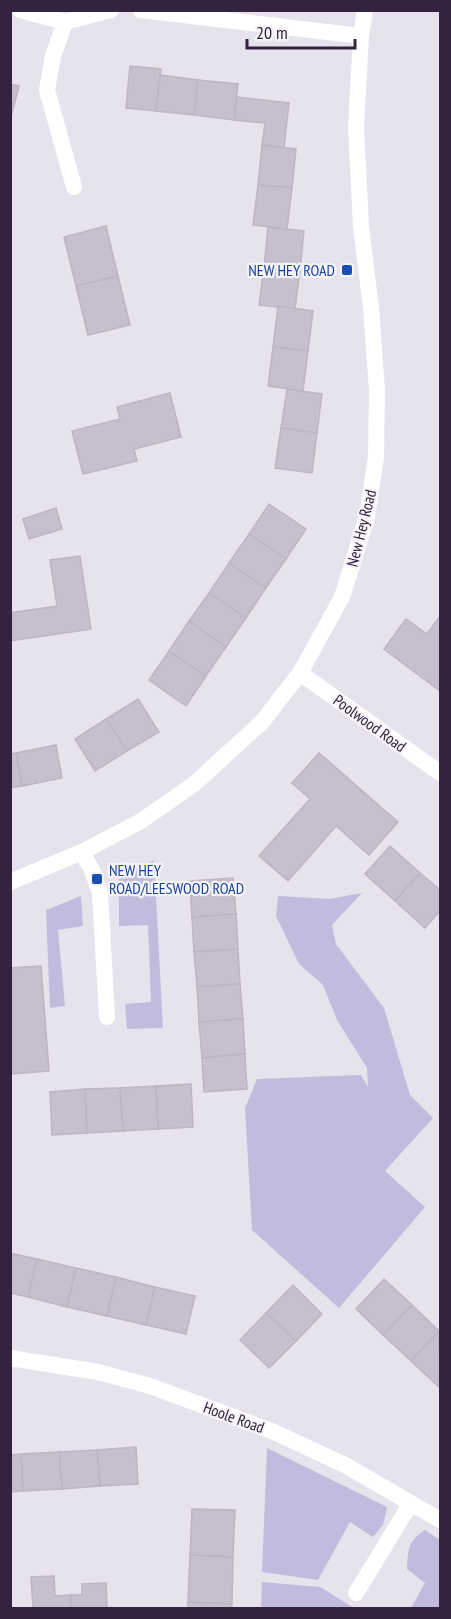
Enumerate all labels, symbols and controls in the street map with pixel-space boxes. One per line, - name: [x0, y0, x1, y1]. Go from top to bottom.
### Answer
- scale bar: [247, 12, 355, 50]
- text: 20 m: [256, 21, 288, 44]
- place label: NEW HEY ROAD: [248, 260, 335, 280]
- marker: NEW HEY ROAD: [340, 263, 354, 277]
- street label: New Hey Road: [342, 487, 380, 569]
- street label: Poolwood Road: [330, 690, 410, 756]
- place label: NEW HEY ROAD/LEESWOOD ROAD: [109, 860, 244, 898]
- marker: NEW HEY ROAD/LEESWOOD ROAD: [90, 872, 104, 886]
- street label: Hoole Road: [201, 1397, 267, 1437]

